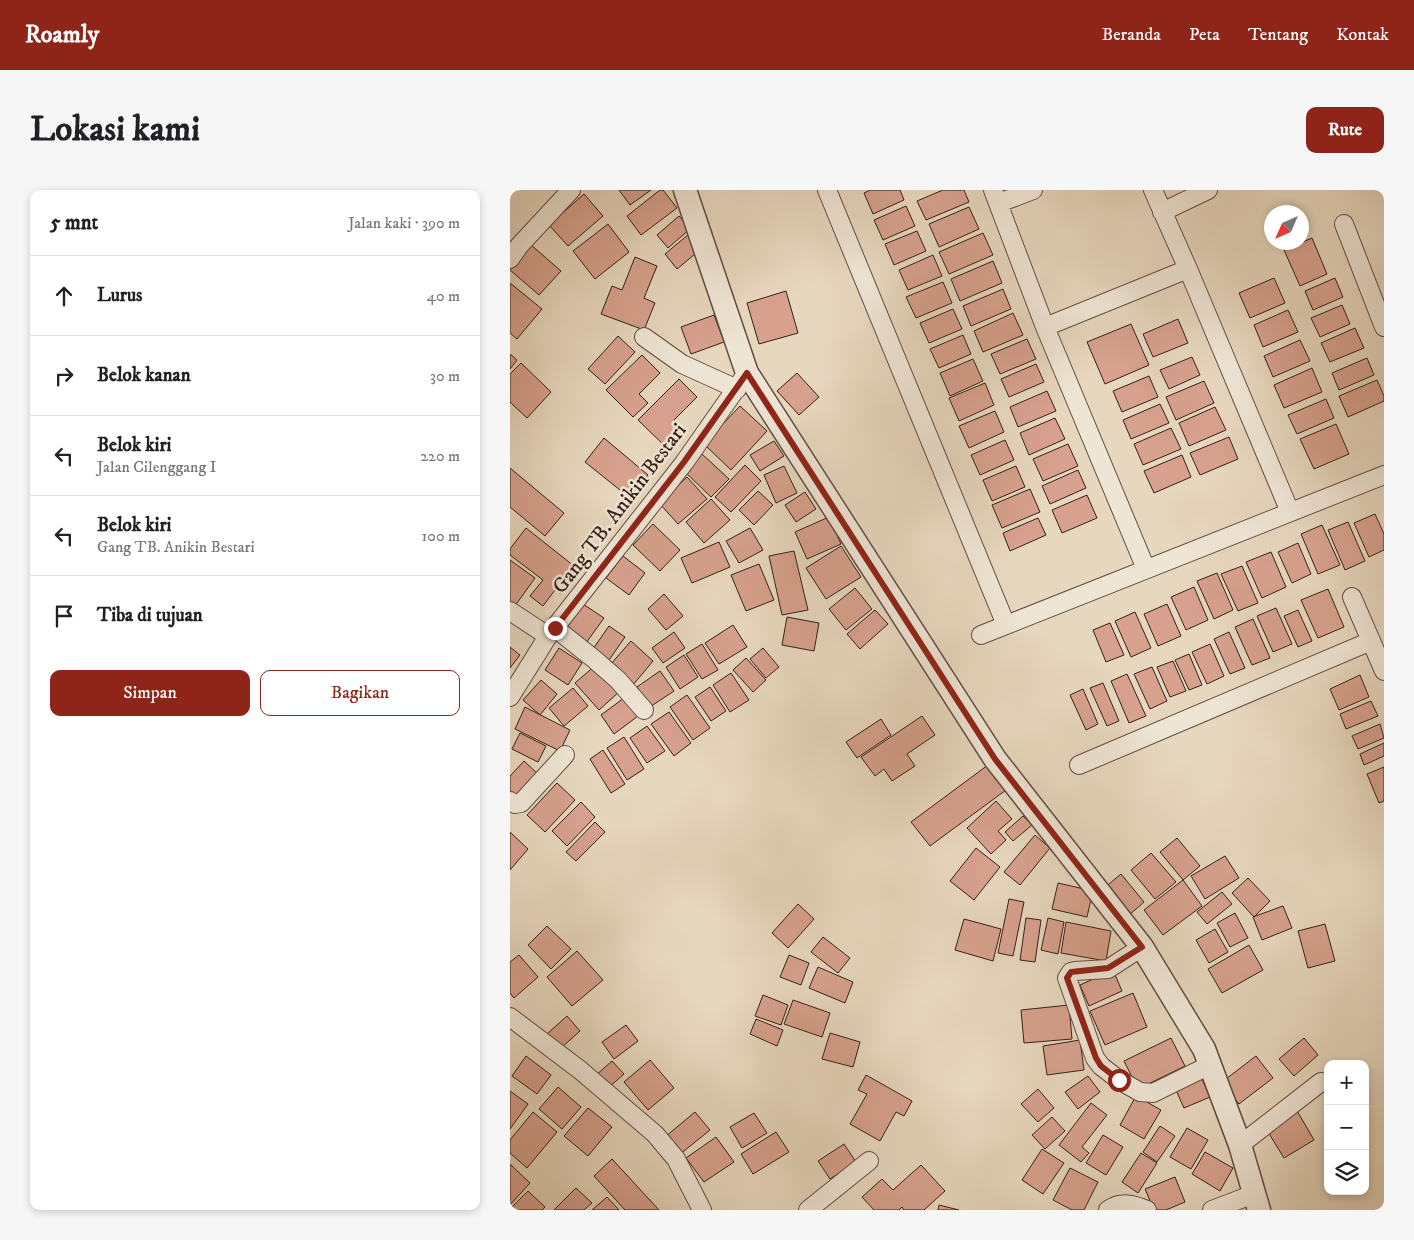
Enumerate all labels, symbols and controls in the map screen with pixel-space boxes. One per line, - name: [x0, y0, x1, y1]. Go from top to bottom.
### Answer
- text: Roamly: [25, 20, 99, 50]
- text: Beranda: [1102, 24, 1161, 46]
- text: Peta: [1189, 24, 1220, 46]
- text: Tentang: [1248, 24, 1308, 46]
- text: Kontak: [1336, 24, 1389, 46]
- button: Rute: [1306, 107, 1384, 153]
- text: Lokasi kami: [30, 108, 200, 152]
- north arrow: [1264, 205, 1309, 250]
- text: 5 mnt: [50, 210, 98, 236]
- text: Jalan kaki · 390 m: [348, 213, 460, 233]
- icon: ahead: [50, 282, 78, 310]
- text: Lurus: [97, 284, 142, 307]
- text: 40 m: [427, 286, 460, 306]
- icon: right: [50, 362, 78, 390]
- text: Belok kanan: [97, 364, 191, 387]
- text: 30 m: [430, 366, 460, 386]
- street label: Gang TB. Anikin Bestari: [547, 418, 692, 599]
- text: Belok kiri: [97, 434, 171, 457]
- icon: left: [50, 442, 78, 470]
- text: 220 m: [420, 446, 460, 466]
- text: Jalan Cilenggang I: [97, 457, 216, 477]
- text: Belok kiri: [97, 514, 171, 537]
- icon: left: [50, 522, 78, 550]
- text: 100 m: [422, 526, 460, 546]
- text: Gang TB. Anikin Bestari: [97, 537, 255, 557]
- icon: arrive: [50, 602, 78, 630]
- text: Tiba di tujuan: [97, 604, 203, 627]
- route end: [544, 617, 567, 640]
- button: Simpan: [50, 670, 250, 716]
- button: Bagikan: [260, 670, 460, 716]
- map controls: [1324, 1060, 1369, 1195]
- button: +: [1324, 1060, 1369, 1105]
- route start: [1108, 1069, 1131, 1092]
- button: −: [1324, 1105, 1369, 1150]
- button: layers: [1324, 1150, 1369, 1195]

